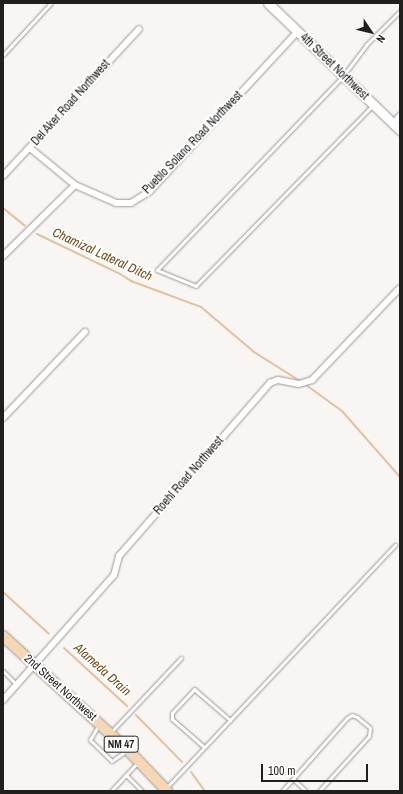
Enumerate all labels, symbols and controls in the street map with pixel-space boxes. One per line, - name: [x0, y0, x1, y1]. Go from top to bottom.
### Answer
- north arrow: [351, 12, 391, 52]
- street label: 4th Street Northwest: [297, 31, 371, 103]
- text: N: [373, 32, 388, 46]
- street label: Del Aker Road Northwest: [29, 57, 113, 149]
- street label: Pueblo Solano Road Northwest: [140, 89, 246, 197]
- water label: Chamizal Lateral Ditch: [50, 225, 154, 285]
- street label: Roehl Road Northwest: [151, 434, 227, 518]
- water label: Alameda Drain: [70, 640, 134, 700]
- street label: 2nd Street Northwest: [21, 652, 99, 724]
- road number: NM 47: [103, 735, 139, 753]
- scale bar: [263, 756, 370, 782]
- text: 100 m: [268, 763, 295, 779]

